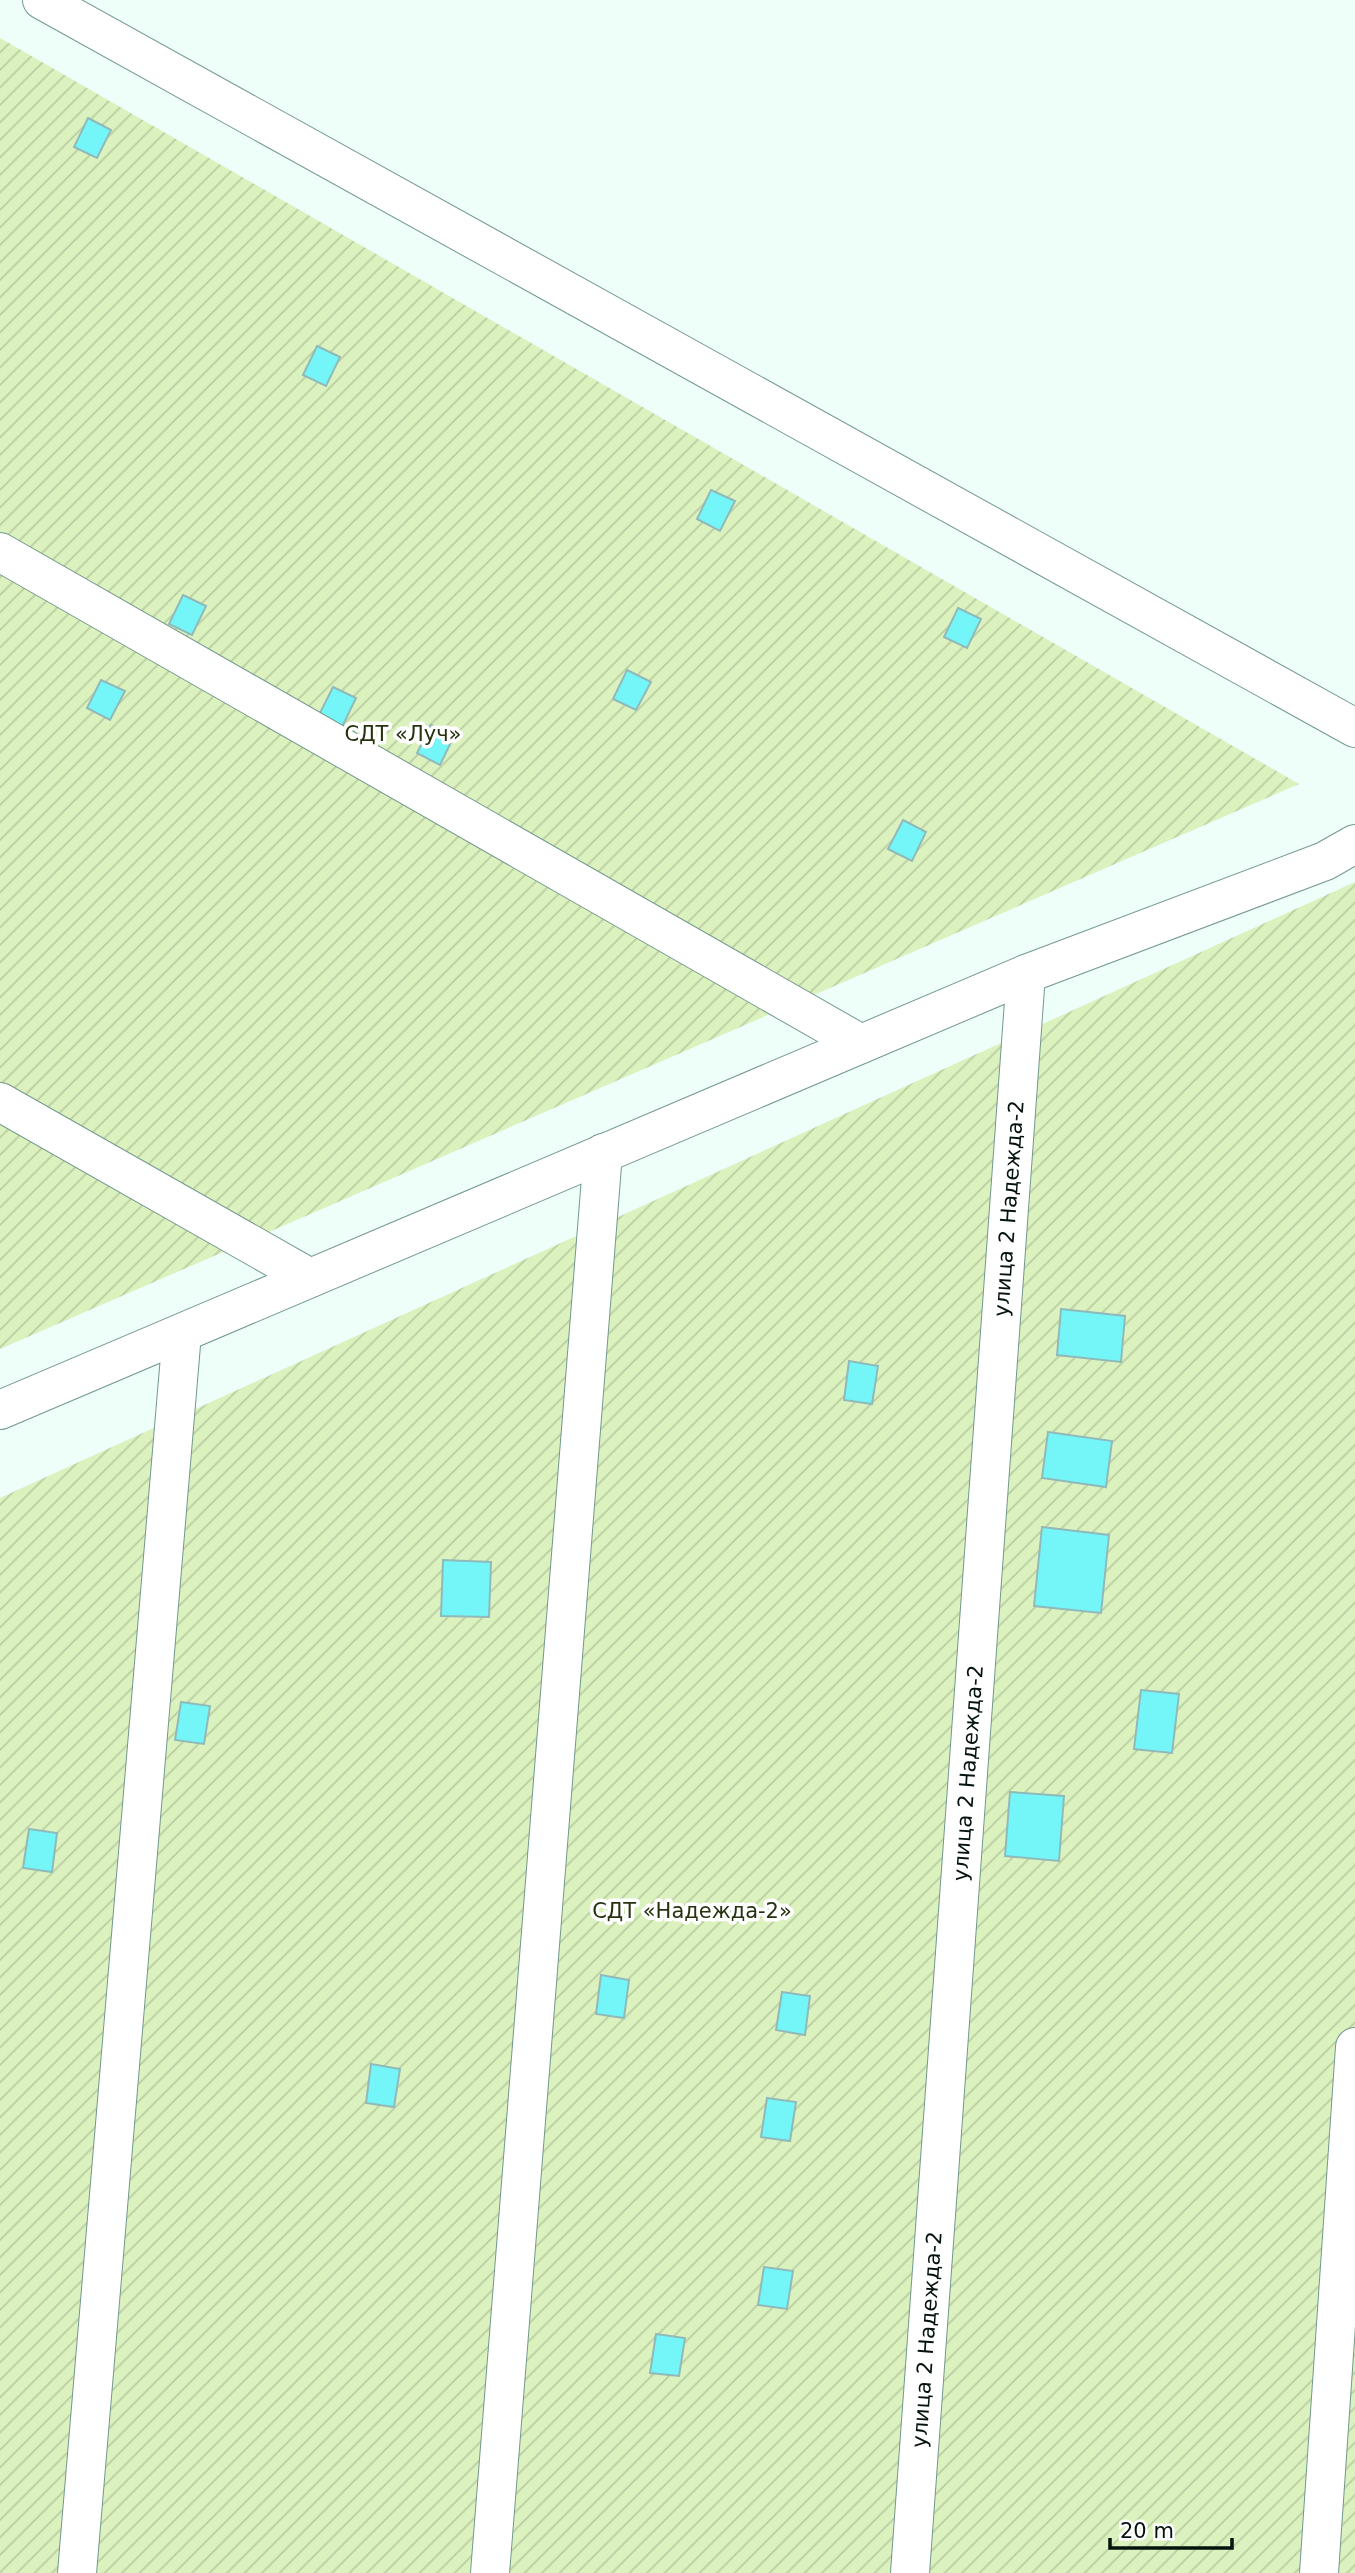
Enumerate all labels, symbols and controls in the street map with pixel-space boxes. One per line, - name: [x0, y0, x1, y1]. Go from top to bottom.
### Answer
- park label: СДТ «Луч»: [345, 722, 461, 746]
- street label: улица 2 Надежда-2: [989, 1100, 1029, 1318]
- street label: улица 2 Надежда-2: [948, 1664, 988, 1882]
- park label: СДТ «Надежда-2»: [592, 1899, 792, 1923]
- street label: улица 2 Надежда-2: [907, 2231, 947, 2449]
- scale bar: [1110, 2506, 1232, 2550]
- text: 20 m: [1120, 2519, 1174, 2543]

